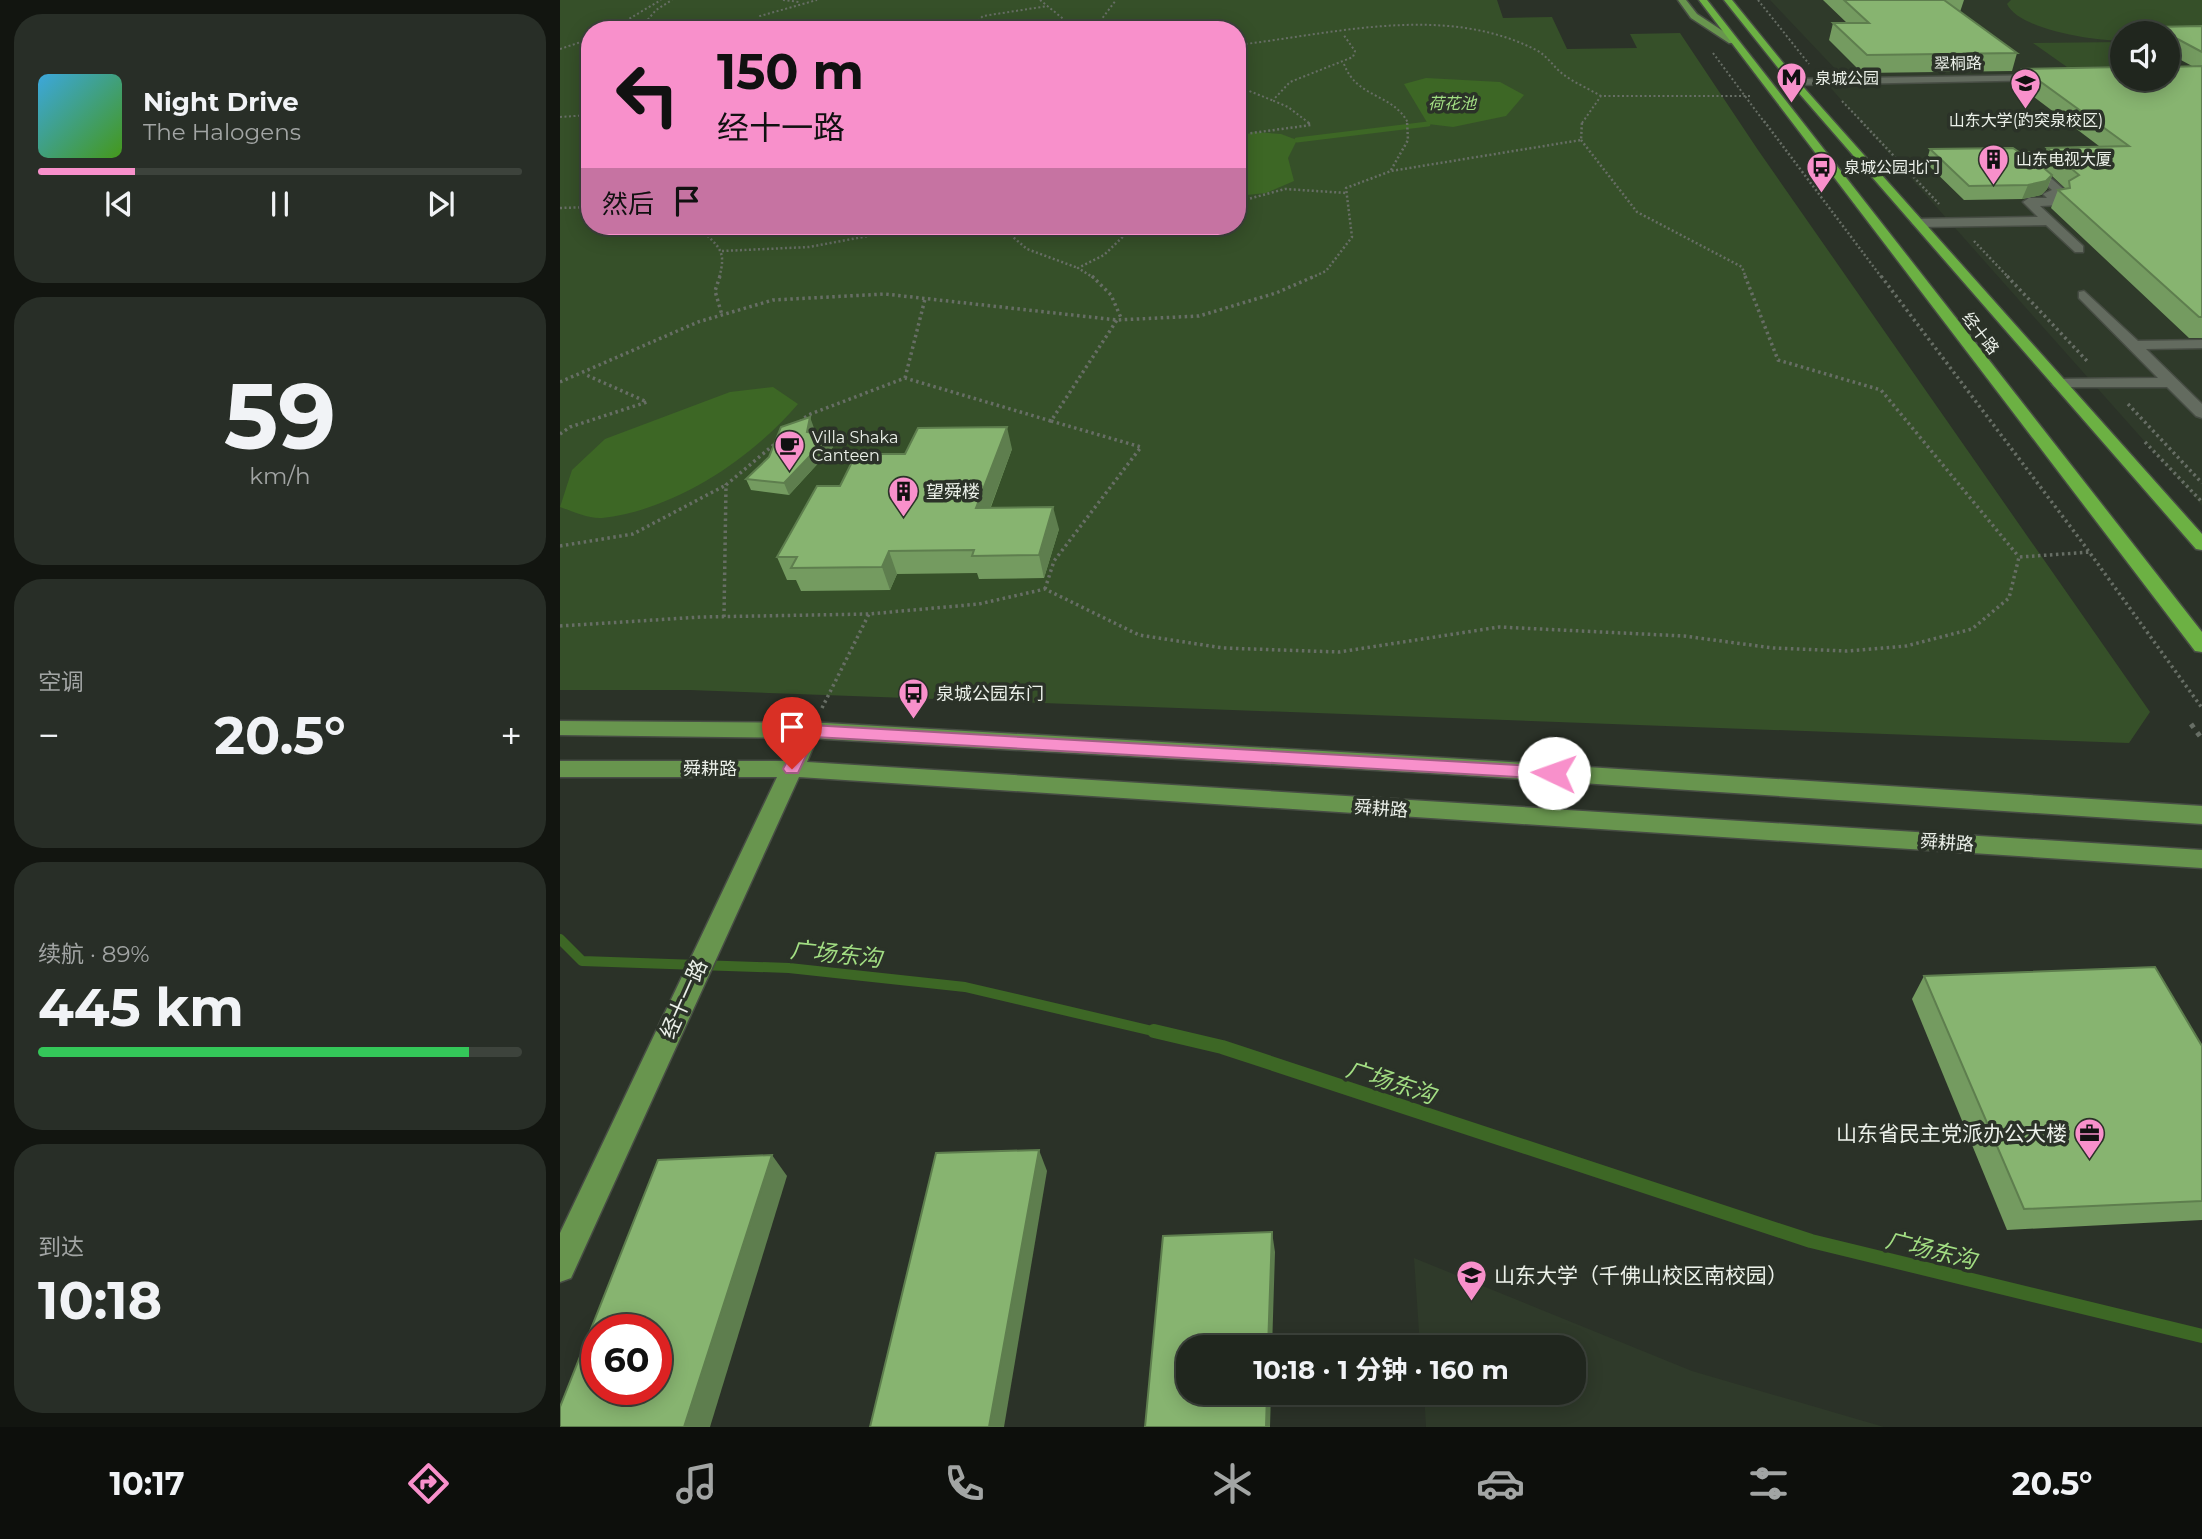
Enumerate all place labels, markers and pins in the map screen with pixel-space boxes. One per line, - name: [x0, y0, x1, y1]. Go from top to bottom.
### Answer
- metro station icon: 泉城公园: [1775, 61, 1809, 105]
- school or university icon: 山东大学(趵突泉校区): [2009, 66, 2043, 110]
- place label: 泉城公园: [1815, 69, 1879, 88]
- place label: 山东大学(趵突泉校区): [1949, 111, 2103, 130]
- building icon: 山东电视大厦: [1976, 142, 2010, 186]
- bus stop icon: 泉城公园北门: [1804, 150, 1838, 194]
- place label: 山东电视大厦: [2016, 150, 2112, 169]
- place label: 泉城公园北门: [1844, 158, 1940, 177]
- place label: Villa Shaka Canteen: [812, 428, 898, 465]
- cafe icon: Villa Shaka Canteen: [772, 429, 806, 473]
- building icon: 望舜楼: [886, 475, 920, 519]
- place label: 望舜楼: [926, 481, 980, 503]
- bus stop icon: 泉城公园东门: [896, 677, 930, 721]
- place label: 泉城公园东门: [936, 683, 1044, 705]
- pin: [762, 697, 822, 769]
- office icon: 山东省民主党派办公大楼: [2073, 1117, 2107, 1161]
- place label: 山东省民主党派办公大楼: [1836, 1121, 2067, 1146]
- school or university icon: 山东大学（千佛山校区南校园）: [1454, 1259, 1488, 1303]
- place label: 山东大学（千佛山校区南校园）: [1494, 1263, 1788, 1288]

